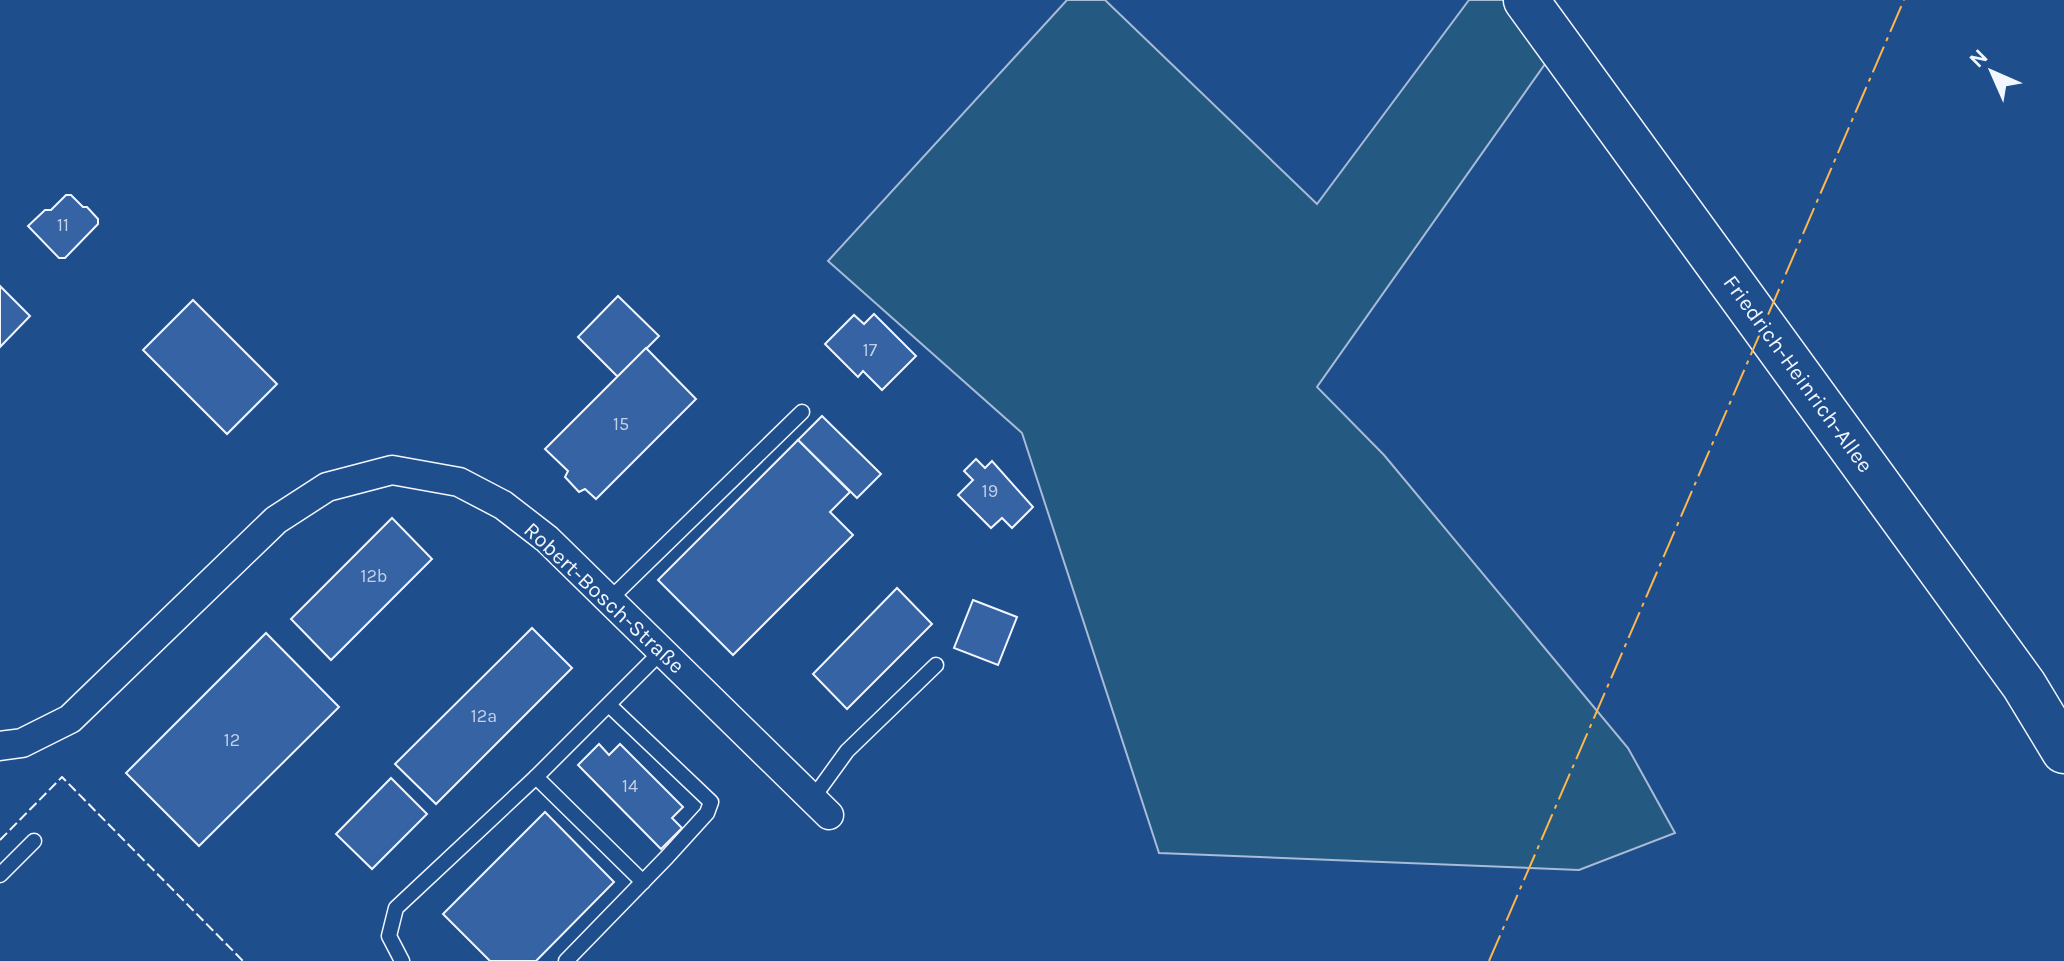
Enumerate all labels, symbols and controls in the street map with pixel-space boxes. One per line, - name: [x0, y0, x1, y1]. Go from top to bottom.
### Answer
- north arrow: [1952, 32, 2032, 112]
- text: N: [1964, 44, 1993, 73]
- house number: 11: [57, 214, 69, 236]
- street label: Friedrich-Heinrich-Allee: [1718, 270, 1878, 478]
- house number: 17: [863, 339, 878, 361]
- house number: 15: [613, 413, 629, 435]
- house number: 19: [982, 480, 998, 502]
- street label: Robert-Bosch-Straße: [518, 517, 690, 679]
- house number: 12b: [360, 565, 388, 587]
- house number: 12a: [471, 705, 497, 727]
- house number: 12: [224, 729, 240, 751]
- house number: 14: [622, 775, 638, 797]

